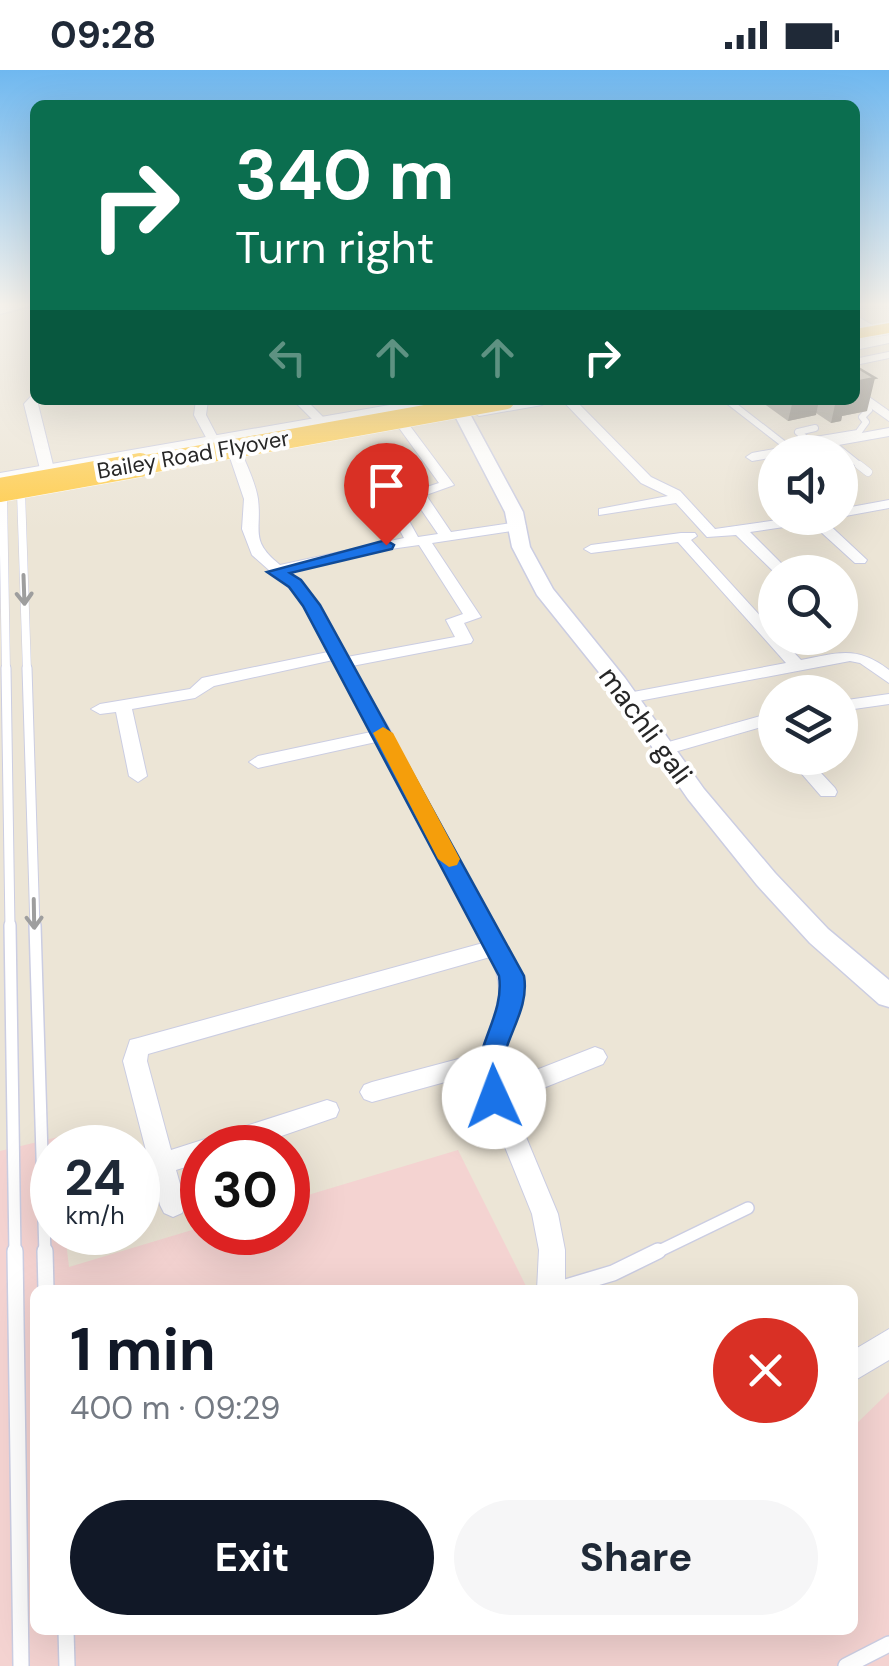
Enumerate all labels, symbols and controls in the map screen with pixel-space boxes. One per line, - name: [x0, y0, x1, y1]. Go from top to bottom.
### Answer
- text: 09:28: [50, 10, 156, 60]
- text: 340 m: [235, 130, 454, 221]
- icon: right: [70, 140, 200, 270]
- text: Turn right: [235, 218, 434, 277]
- icon: left: [260, 330, 315, 385]
- icon: ahead: [365, 330, 420, 385]
- icon: ahead: [470, 330, 525, 385]
- icon: right: [575, 330, 630, 385]
- street label: Bailey Road Flyover: [95, 423, 291, 486]
- map controls: [758, 435, 858, 775]
- button: sound: [758, 435, 858, 535]
- pin: [344, 443, 429, 546]
- icon: arrive: [359, 458, 414, 513]
- button: search: [758, 555, 858, 655]
- one-way arrow: [15, 573, 34, 605]
- street label: machli gali: [591, 659, 701, 791]
- button: layers: [758, 675, 858, 775]
- one-way arrow: [24, 898, 43, 930]
- position arrow: [442, 1045, 546, 1149]
- speed limit sign: 30: [180, 1125, 310, 1255]
- text: 24: [65, 1145, 126, 1211]
- text: km/h: [65, 1199, 125, 1232]
- text: 1 min: [70, 1310, 216, 1389]
- button: close: [713, 1318, 818, 1423]
- text: 400 m · 09:29: [70, 1387, 280, 1429]
- button: Exit: [70, 1500, 434, 1615]
- button: Share: [454, 1500, 818, 1615]

